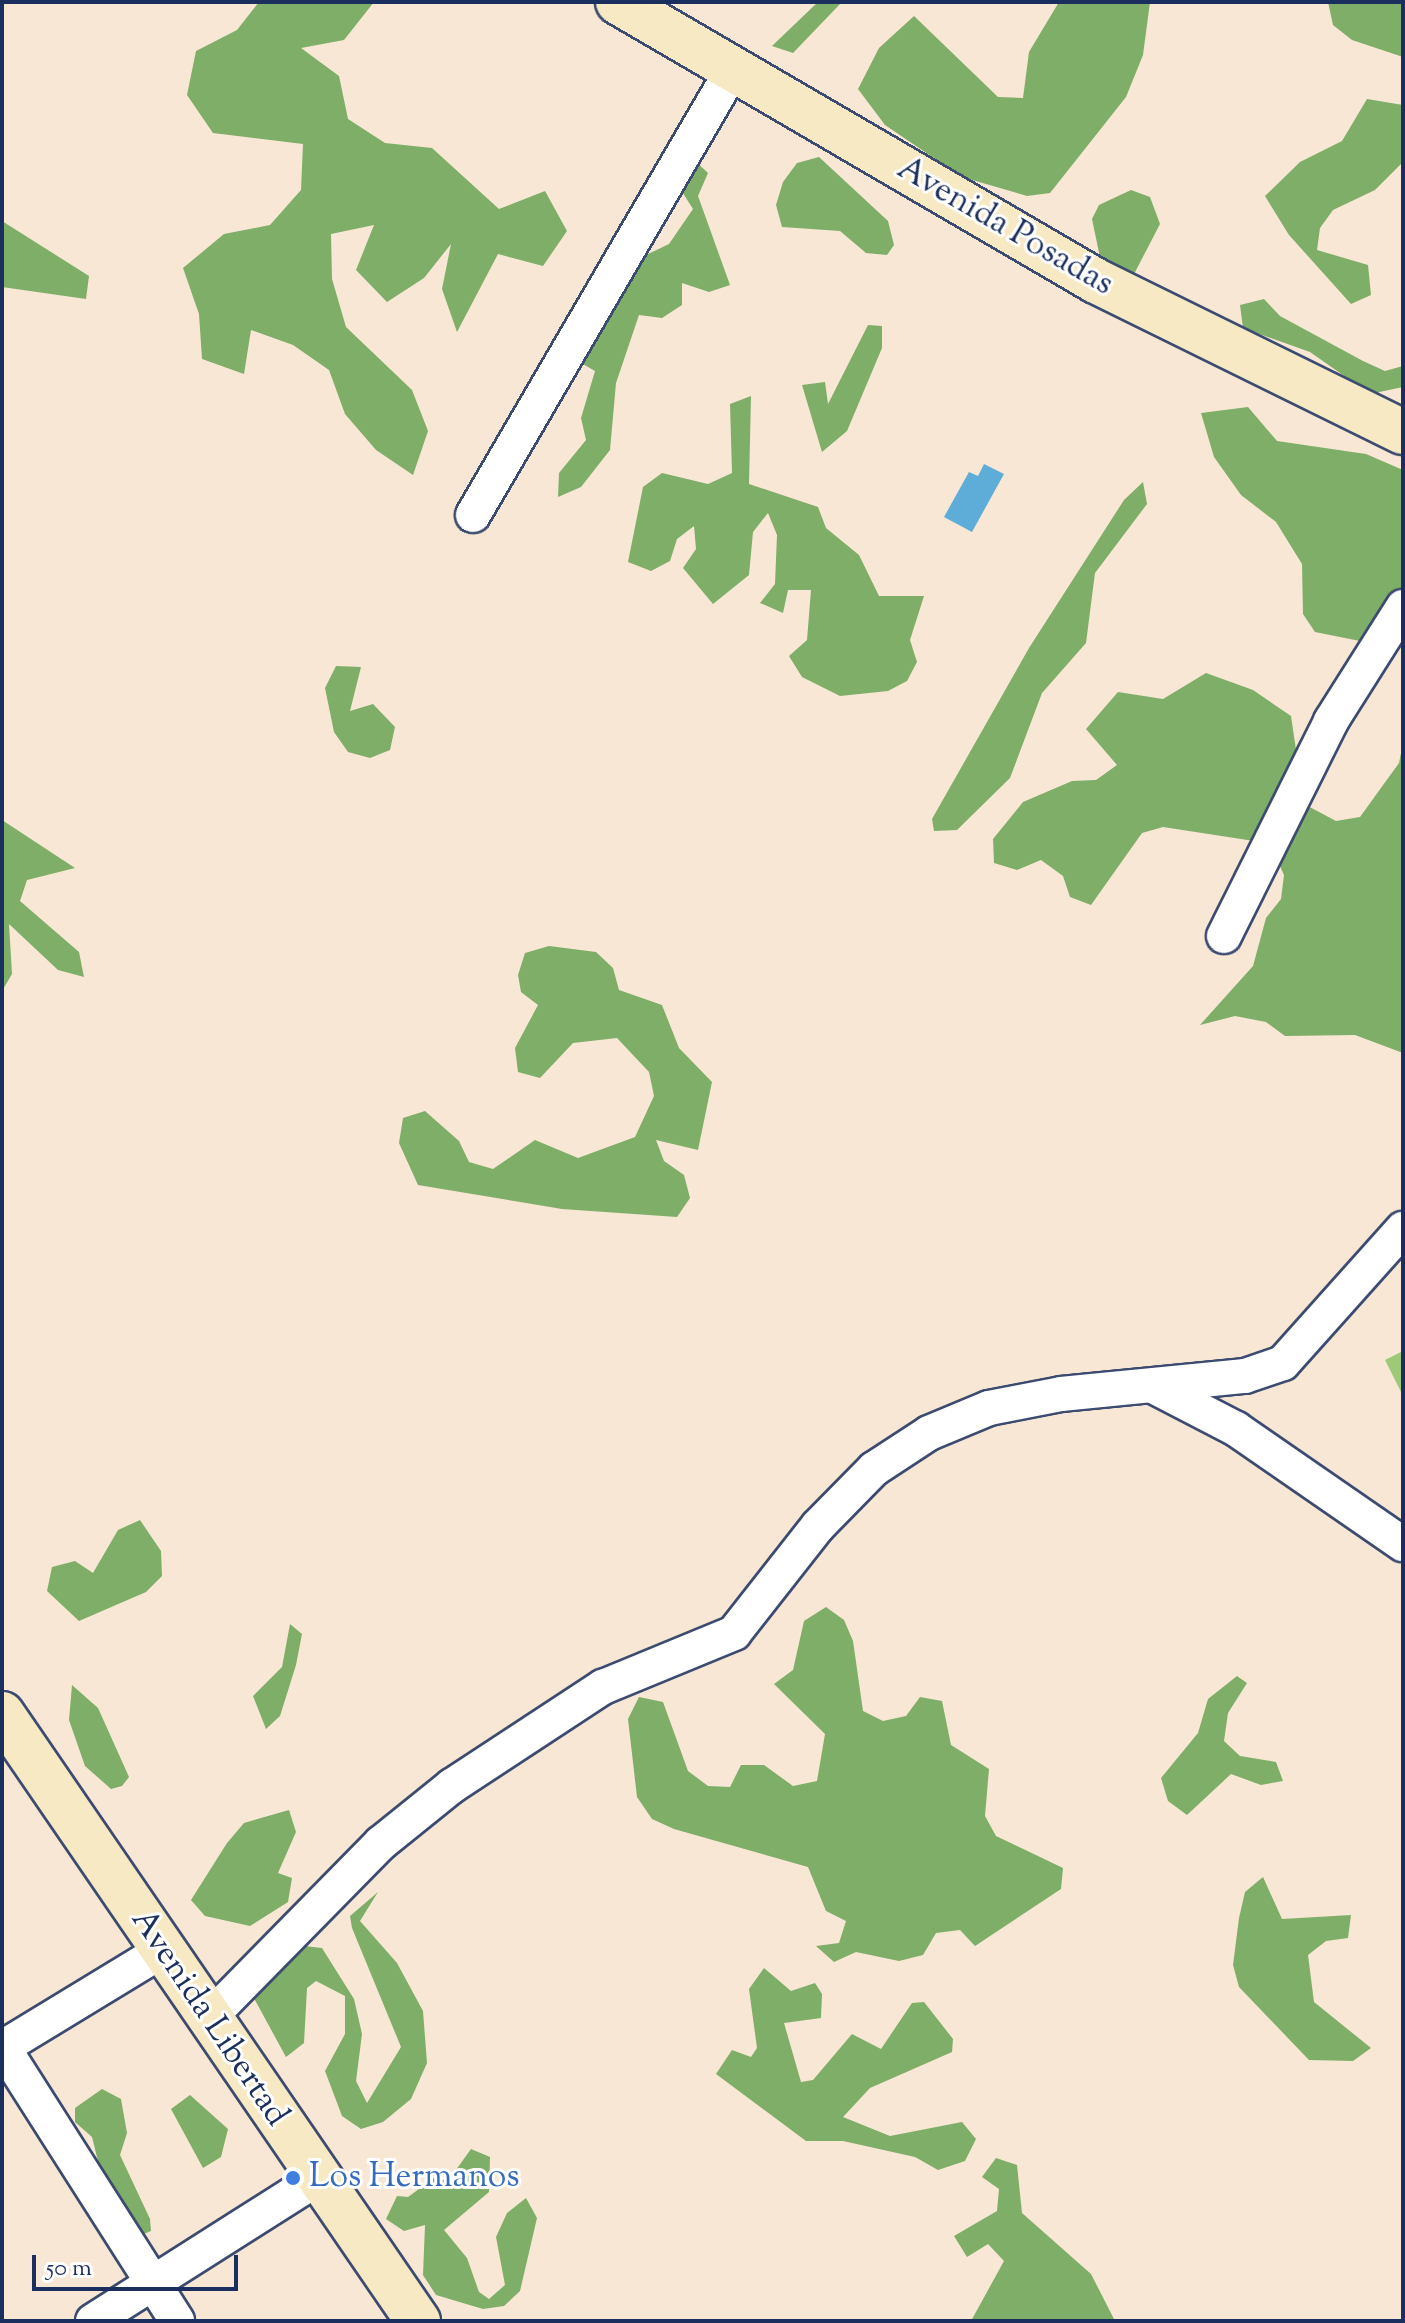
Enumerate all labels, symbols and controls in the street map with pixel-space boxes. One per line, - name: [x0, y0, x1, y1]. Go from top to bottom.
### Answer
- street label: Avenida Posadas: [889, 149, 1121, 305]
- street label: Avenida Libertad: [121, 1902, 297, 2134]
- place label: Los Hermanos: [309, 2158, 520, 2198]
- marker: Los Hermanos: [284, 2169, 302, 2187]
- scale bar: [36, 2239, 242, 2289]
- text: 50 m: [46, 2252, 92, 2286]

